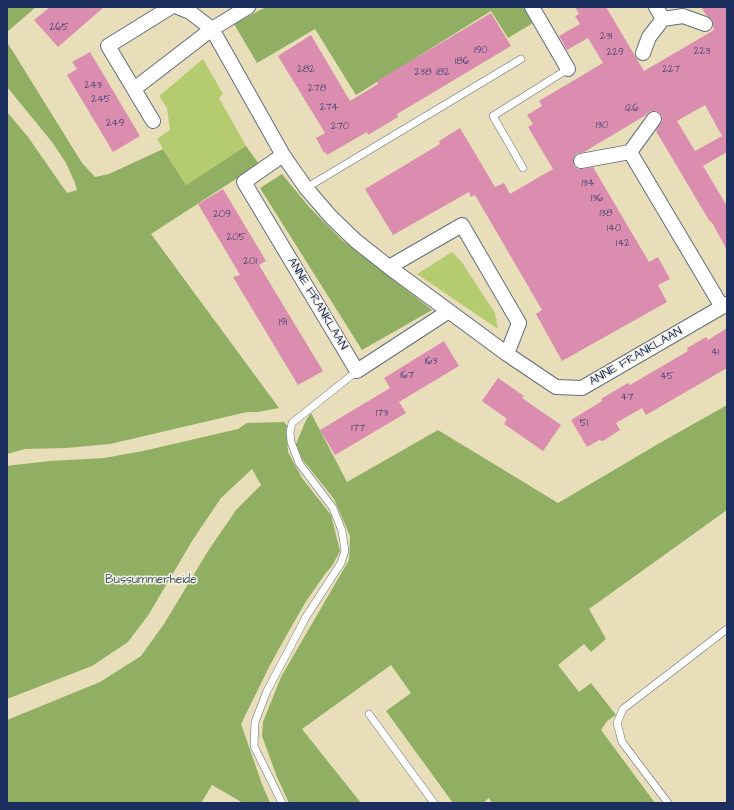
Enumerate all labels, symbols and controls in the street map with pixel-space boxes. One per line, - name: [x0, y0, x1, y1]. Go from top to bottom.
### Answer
- house number: 265: [49, 22, 69, 34]
- house number: 231: [600, 31, 612, 43]
- house number: 190: [474, 45, 488, 57]
- house number: 223: [694, 46, 710, 58]
- house number: 229: [606, 47, 624, 59]
- house number: 186: [455, 56, 469, 68]
- house number: 282: [297, 64, 315, 76]
- house number: 227: [662, 64, 680, 76]
- house number: 238: [414, 67, 432, 79]
- house number: 182: [436, 67, 450, 79]
- house number: 243: [84, 80, 102, 92]
- house number: 278: [308, 83, 326, 95]
- house number: 245: [91, 94, 111, 106]
- house number: 274: [320, 102, 338, 114]
- house number: 126: [625, 103, 639, 115]
- house number: 249: [106, 118, 124, 130]
- house number: 130: [596, 120, 608, 132]
- house number: 270: [331, 121, 349, 133]
- house number: 134: [581, 178, 595, 190]
- house number: 136: [591, 193, 603, 205]
- house number: 138: [600, 208, 612, 220]
- house number: 209: [213, 209, 231, 221]
- house number: 140: [607, 223, 621, 235]
- house number: 205: [226, 232, 246, 244]
- house number: 142: [616, 238, 630, 250]
- street label: ANNE FRANKLAAN: [284, 255, 350, 353]
- house number: 201: [243, 256, 257, 268]
- house number: 191: [279, 317, 287, 329]
- street label: ANNE FRANKLAAN: [587, 324, 685, 390]
- house number: 41: [711, 347, 719, 359]
- house number: 163: [425, 356, 437, 368]
- house number: 167: [400, 370, 414, 382]
- house number: 45: [660, 371, 674, 383]
- house number: 47: [621, 392, 633, 404]
- house number: 173: [376, 408, 388, 420]
- house number: 51: [580, 418, 588, 430]
- house number: 177: [351, 423, 365, 435]
- park label: Bussummerheide: [105, 573, 197, 587]

